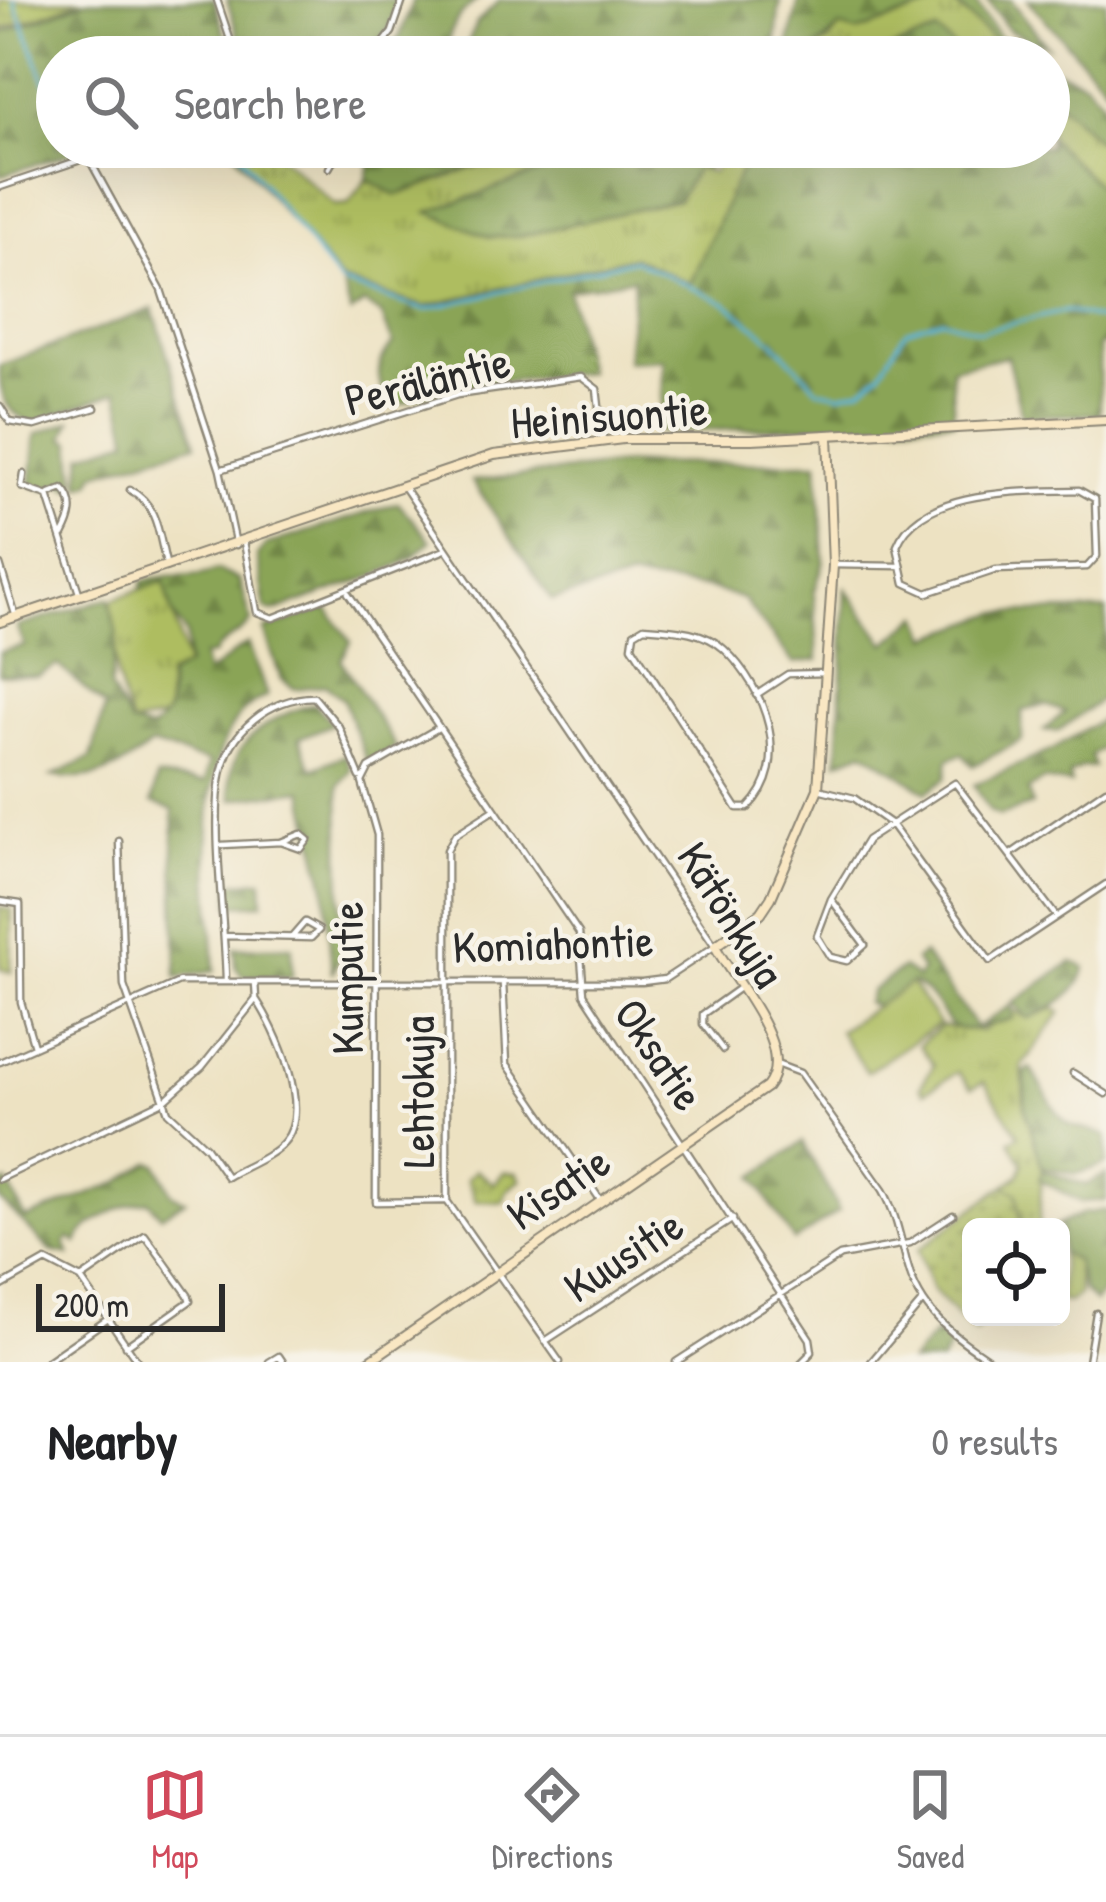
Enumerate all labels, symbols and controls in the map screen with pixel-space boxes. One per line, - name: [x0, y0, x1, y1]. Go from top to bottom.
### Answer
- search box: [36, 36, 1070, 168]
- icon: search: [78, 69, 144, 135]
- text: Search here: [174, 72, 366, 133]
- street label: Peräläntie: [338, 330, 516, 430]
- street label: Heinisuontie: [509, 378, 709, 452]
- street label: Kätönkuja: [664, 830, 800, 998]
- street label: Kumputie: [316, 901, 377, 1054]
- street label: Komiahontie: [452, 909, 655, 977]
- street label: Oksatie: [601, 986, 719, 1122]
- street label: Lehtokuja: [387, 1016, 448, 1168]
- street label: Kisatie: [494, 1130, 622, 1244]
- street label: Kuusitie: [552, 1194, 694, 1316]
- map controls: [962, 1218, 1070, 1326]
- button: locate: [962, 1218, 1070, 1326]
- scale bar: [36, 1278, 225, 1331]
- text: 200 m: [54, 1283, 129, 1327]
- text: Nearby: [48, 1406, 178, 1475]
- text: 0 results: [932, 1414, 1058, 1467]
- tab: Map: [142, 1762, 208, 1878]
- tab: Directions: [492, 1762, 613, 1878]
- tab: Saved: [897, 1762, 964, 1878]

